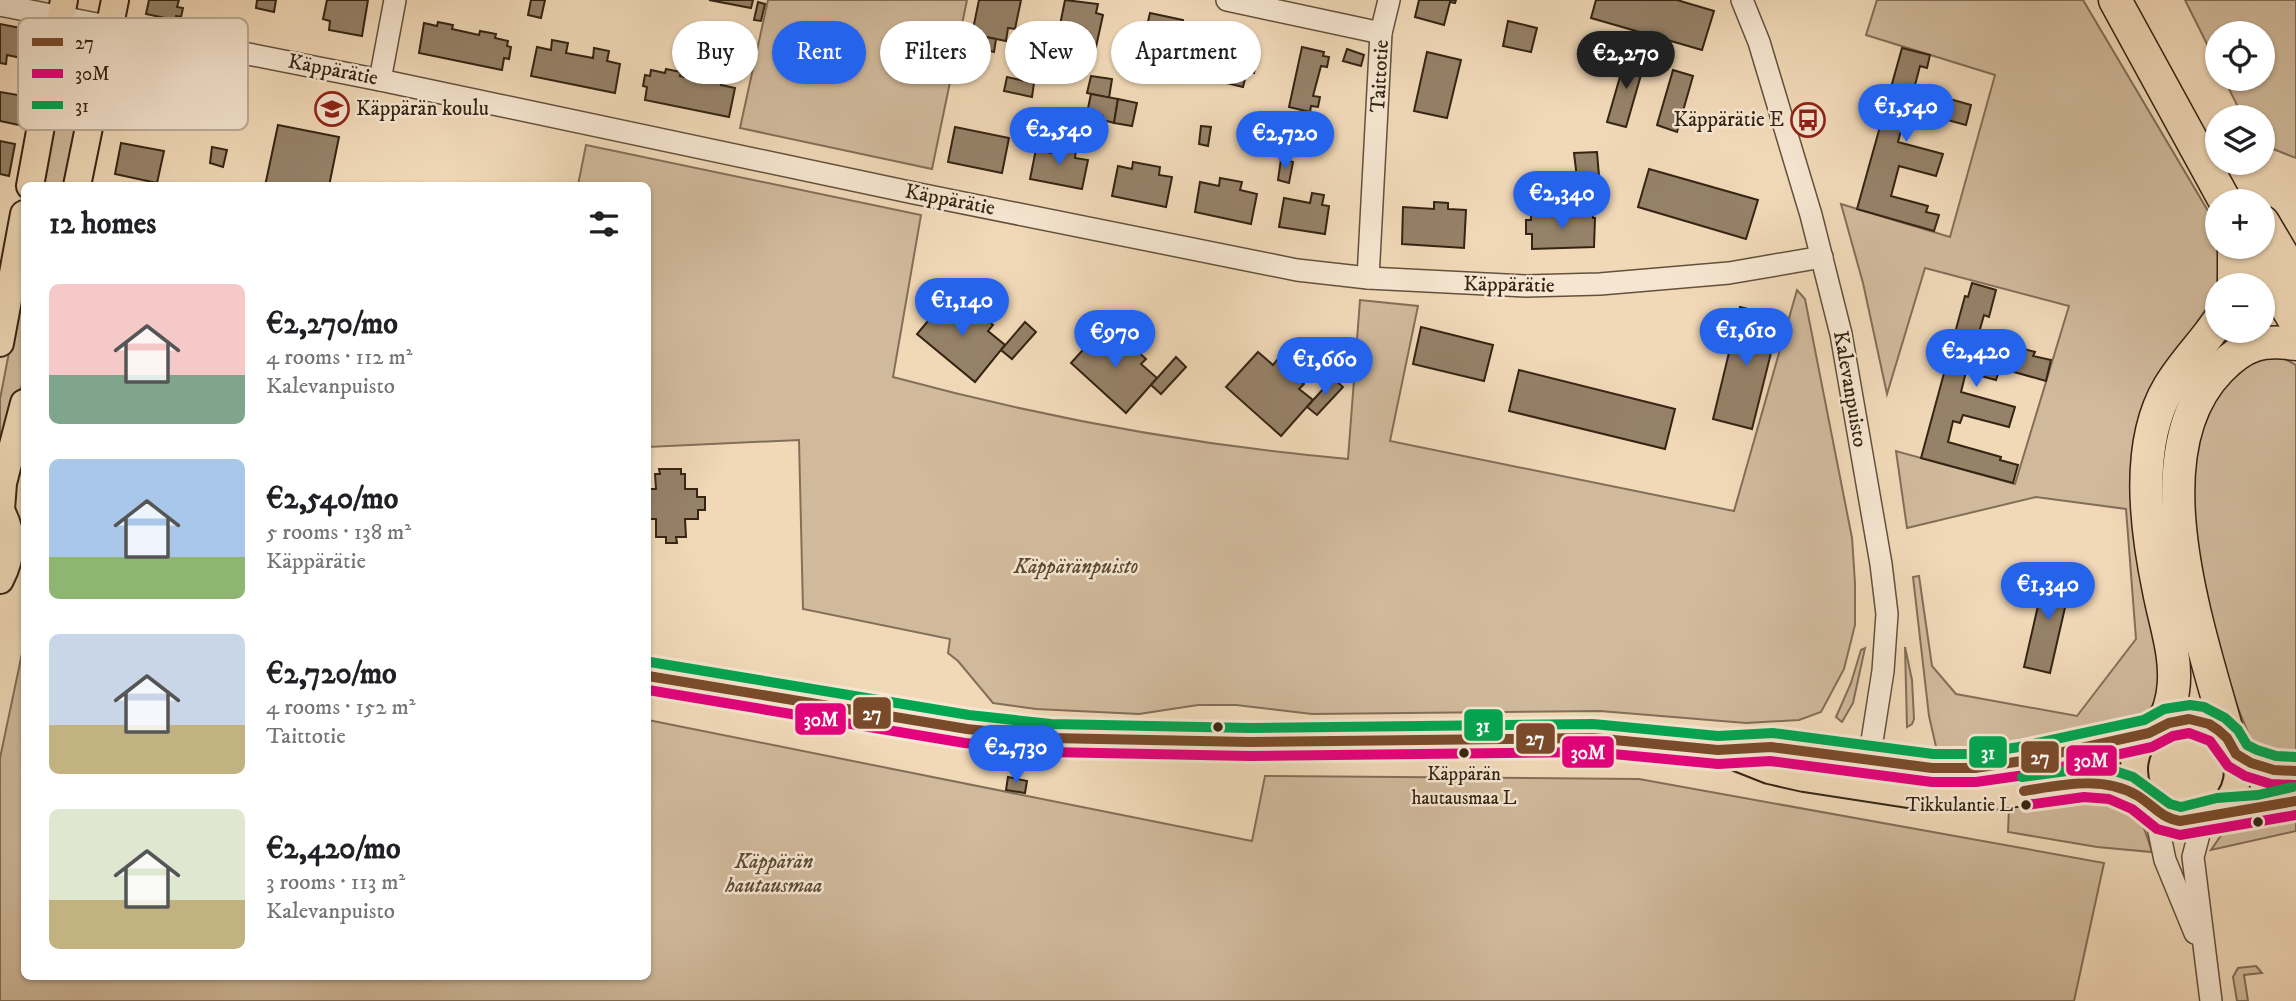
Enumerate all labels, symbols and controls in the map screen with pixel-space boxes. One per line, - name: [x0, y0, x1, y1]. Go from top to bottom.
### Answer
- legend: [18, 18, 248, 130]
- chip: Buy: [672, 21, 758, 84]
- chip: Rent: [772, 21, 866, 84]
- chip: Filters: [880, 21, 991, 84]
- chip: New: [1005, 21, 1097, 84]
- chip: Apartment: [1111, 21, 1261, 84]
- map controls: [2205, 21, 2275, 343]
- button: locate: [2205, 21, 2275, 91]
- text: 27: [75, 32, 94, 55]
- pin: €2,270: [1569, 32, 1683, 91]
- street label: Taittotie: [1365, 39, 1395, 113]
- text: €2,270: [1593, 39, 1659, 68]
- street label: Käppärätie: [286, 49, 381, 92]
- text: 30M: [75, 63, 110, 86]
- pin: €1,540: [1849, 85, 1963, 144]
- school or university icon: Käppärän koulu: [313, 90, 351, 128]
- text: €1,540: [1874, 92, 1938, 121]
- text: 31: [75, 95, 89, 118]
- place label: Käppärän koulu: [356, 96, 489, 122]
- bus stop icon: Käppärätie E: [1789, 101, 1827, 139]
- button: layers: [2205, 105, 2275, 175]
- place label: Käppärätie E: [1673, 107, 1784, 133]
- pin: €2,540: [1002, 108, 1116, 167]
- pin: €2,720: [1228, 111, 1342, 171]
- text: €2,540: [1026, 115, 1092, 144]
- text: €2,720: [1252, 119, 1318, 148]
- pin: €2,340: [1505, 172, 1619, 231]
- street label: Käppärätie: [903, 179, 998, 222]
- text: €2,340: [1529, 179, 1595, 208]
- button: +: [2205, 189, 2275, 259]
- icon: filters: [585, 205, 623, 243]
- text: 12 homes: [49, 206, 156, 243]
- street label: Käppärätie: [1463, 271, 1555, 299]
- button: −: [2205, 273, 2275, 343]
- pin: €1,140: [905, 278, 1019, 338]
- text: €1,140: [931, 286, 993, 315]
- text: €2,270/mo: [266, 306, 398, 343]
- pin: €1,610: [1689, 308, 1803, 368]
- pin: €970: [1074, 310, 1156, 370]
- icon: home: [105, 312, 189, 396]
- text: €1,610: [1716, 316, 1776, 345]
- text: €970: [1090, 318, 1140, 347]
- street label: Kalevanpuisto: [1827, 329, 1873, 449]
- pin: €2,420: [1919, 330, 2033, 389]
- text: €2,420: [1942, 337, 2010, 366]
- pin: €1,660: [1268, 338, 1382, 397]
- text: 4 rooms · 112 m²: [266, 343, 413, 372]
- text: €1,660: [1293, 345, 1357, 374]
- text: Kalevanpuisto: [266, 372, 395, 401]
- text: €2,540/mo: [266, 481, 398, 518]
- icon: home: [105, 487, 189, 571]
- text: 5 rooms · 138 m²: [266, 518, 411, 547]
- text: Käppärätie: [266, 547, 366, 576]
- park label: Käppäränpuisto: [1013, 554, 1138, 580]
- pin: €1,340: [1991, 562, 2105, 622]
- text: €1,340: [2017, 570, 2079, 599]
- text: €2,720/mo: [266, 656, 397, 693]
- icon: home: [105, 662, 189, 746]
- text: 4 rooms · 152 m²: [266, 693, 415, 722]
- line badge: 27: [852, 696, 892, 730]
- line badge: 30M: [794, 702, 847, 736]
- text: 27: [863, 703, 881, 726]
- line badge: 31: [1463, 708, 1504, 742]
- text: 30M: [804, 709, 838, 732]
- text: 31: [1476, 715, 1490, 738]
- unlabelled marker: [1211, 720, 1225, 734]
- text: Taittotie: [266, 722, 346, 751]
- line badge: 27: [1515, 722, 1556, 755]
- pin: €2,730: [959, 726, 1073, 785]
- text: 27: [1526, 728, 1544, 751]
- text: €2,730: [985, 733, 1047, 762]
- line badge: 30M: [1561, 735, 1615, 769]
- line badge: 31: [1968, 735, 2008, 769]
- line badge: 27: [2020, 740, 2060, 774]
- text: 30M: [1571, 742, 1605, 765]
- text: 31: [1981, 742, 1995, 765]
- line badge: 30M: [2065, 744, 2118, 777]
- marker: Käppärän hautausmaa L: [1457, 746, 1471, 760]
- text: 27: [2031, 747, 2049, 770]
- text: 30M: [2074, 750, 2108, 773]
- place label: Käppärän hautausmaa L: [1411, 763, 1517, 810]
- place label: Tikkulantie L: [1906, 794, 2013, 817]
- marker: Tikkulantie L: [2019, 798, 2033, 812]
- unlabelled marker: [2251, 815, 2265, 829]
- text: €2,420/mo: [266, 831, 401, 868]
- icon: home: [105, 837, 189, 921]
- park label: Käppärän hautausmaa: [725, 849, 822, 899]
- text: 3 rooms · 113 m²: [266, 868, 405, 897]
- text: Kalevanpuisto: [266, 897, 395, 926]

